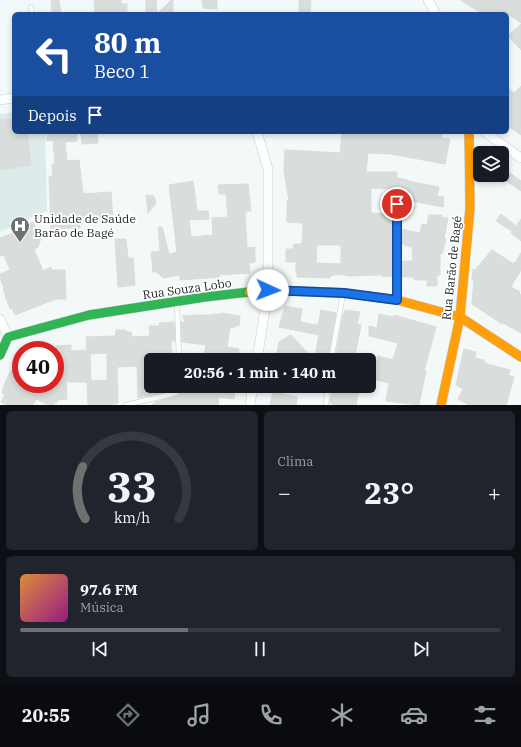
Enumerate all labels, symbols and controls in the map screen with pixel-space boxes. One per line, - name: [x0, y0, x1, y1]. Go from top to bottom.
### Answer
- text: 80 m: [94, 24, 161, 61]
- icon: left: [28, 28, 80, 80]
- text: Beco 1: [94, 60, 150, 83]
- icon: arrive: [84, 104, 106, 126]
- text: Depois: [28, 106, 76, 125]
- map controls: [473, 146, 509, 182]
- button: layers: [473, 146, 509, 182]
- pin: [380, 187, 414, 221]
- icon: arrive: [386, 193, 408, 215]
- place label: Unidade de Saúde Barão de Bagé: [34, 211, 136, 240]
- hospital icon: Unidade de Saúde Barão de Bagé: [9, 215, 31, 243]
- street label: Rua Barão de Bagé: [439, 215, 464, 321]
- position arrow: [247, 269, 289, 311]
- street label: Rua Souza Lobo: [142, 275, 232, 302]
- speed limit sign: 40: [12, 341, 64, 393]
- text: 20:56 · 1 min · 140 m: [184, 363, 336, 382]
- text: Clima: [278, 453, 313, 470]
- text: 33: [107, 458, 157, 512]
- text: 23°: [364, 473, 414, 512]
- text: −: [278, 478, 291, 507]
- text: +: [488, 478, 501, 507]
- text: km/h: [114, 507, 150, 526]
- text: 97.6 FM: [80, 580, 138, 599]
- text: Música: [80, 599, 124, 616]
- icon: previous: [89, 638, 111, 660]
- icon: pause: [249, 638, 271, 660]
- icon: next: [410, 638, 432, 660]
- icon: directions: [114, 701, 142, 729]
- icon: music: [185, 701, 213, 729]
- icon: phone: [257, 701, 285, 729]
- icon: climate: [328, 701, 356, 729]
- icon: car: [400, 701, 428, 729]
- icon: filters: [471, 701, 499, 729]
- text: 20:55: [22, 704, 70, 727]

